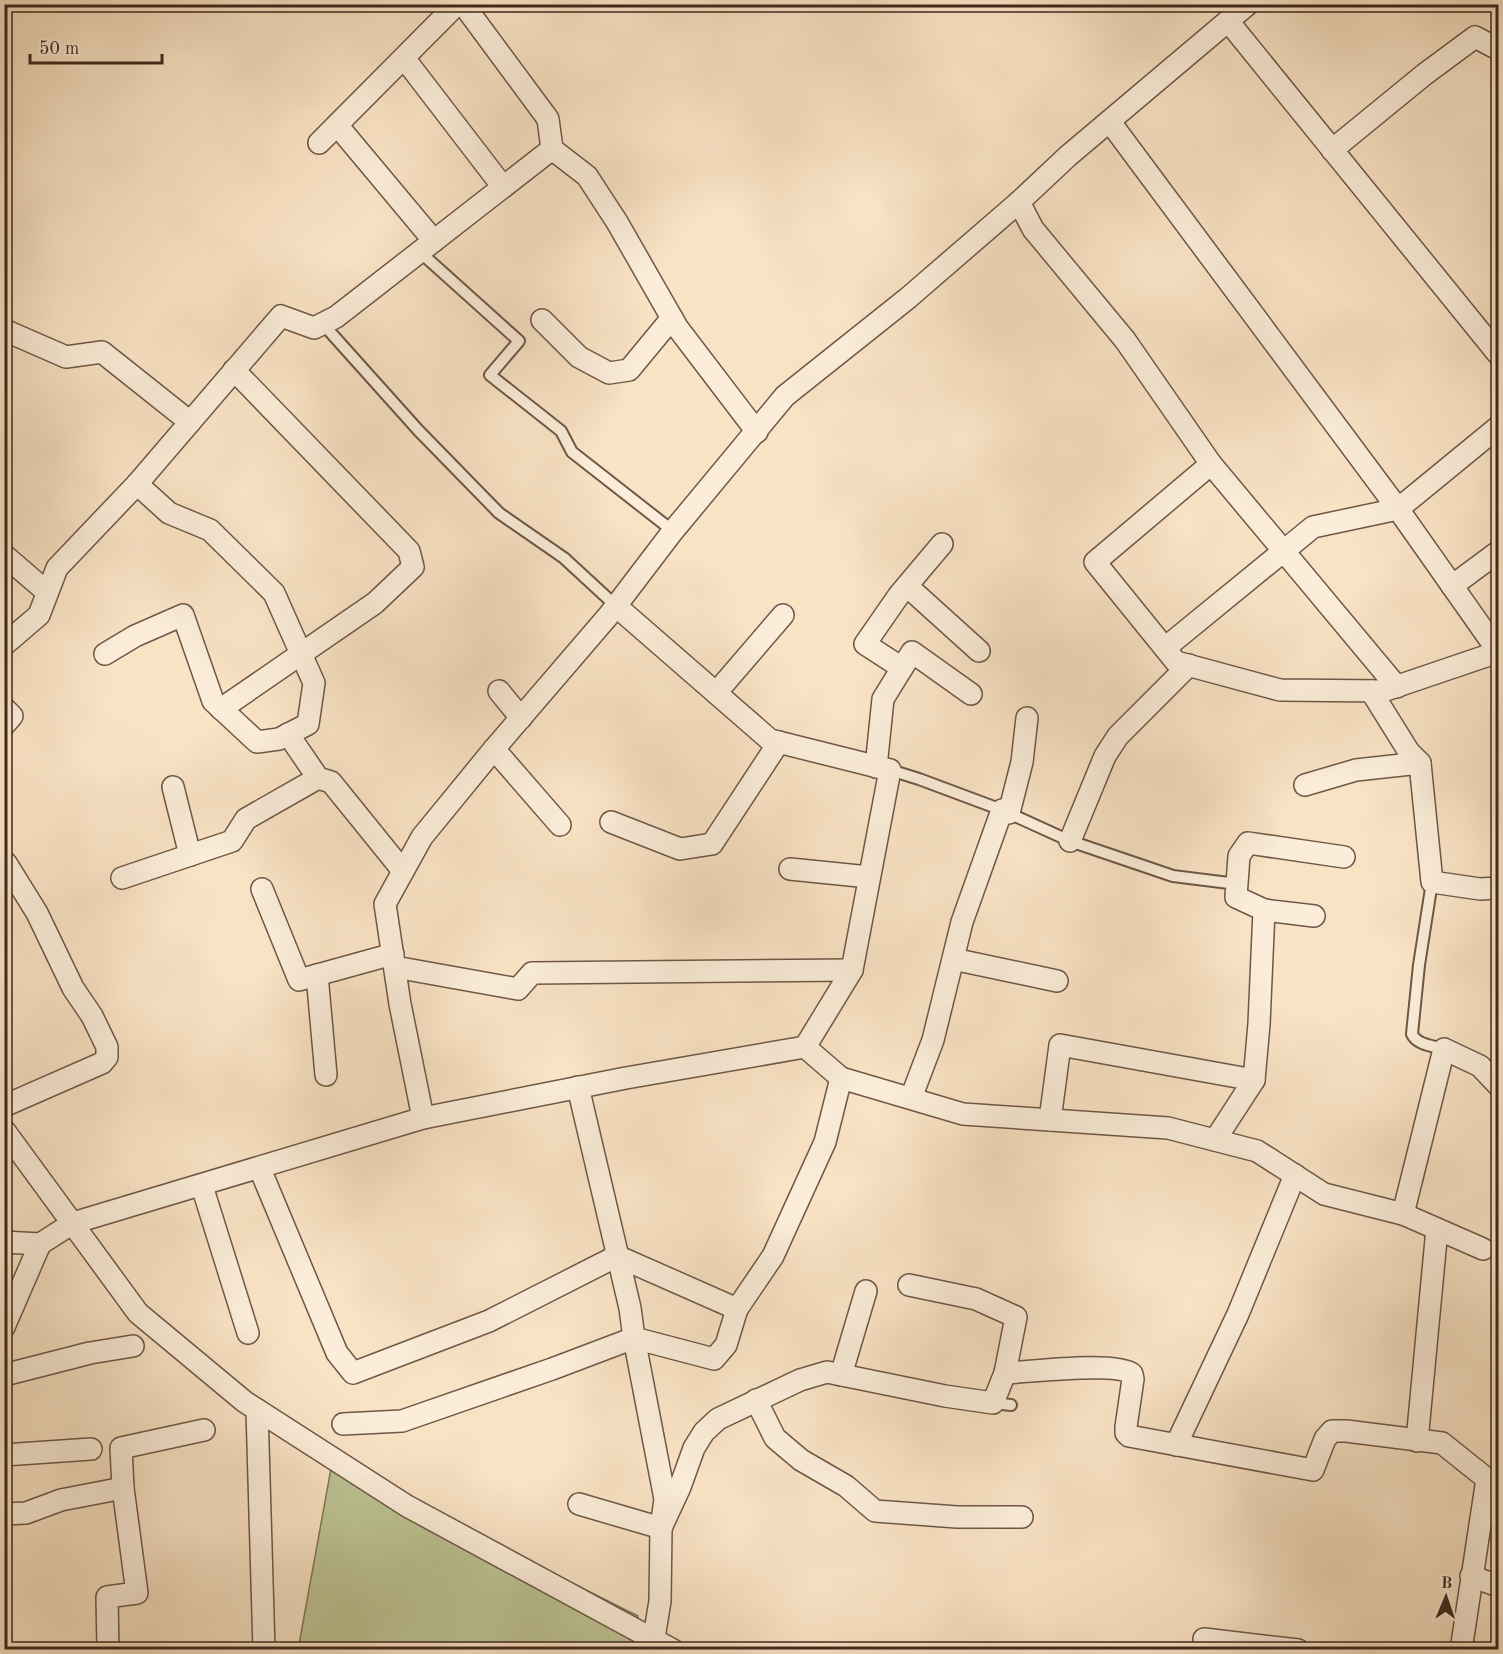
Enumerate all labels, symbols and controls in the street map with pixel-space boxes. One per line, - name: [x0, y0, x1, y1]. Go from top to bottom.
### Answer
- scale bar: [30, 27, 162, 65]
- text: 50 m: [39, 40, 79, 58]
- north arrow: [1416, 1567, 1476, 1627]
- text: B: [1440, 1576, 1452, 1592]

